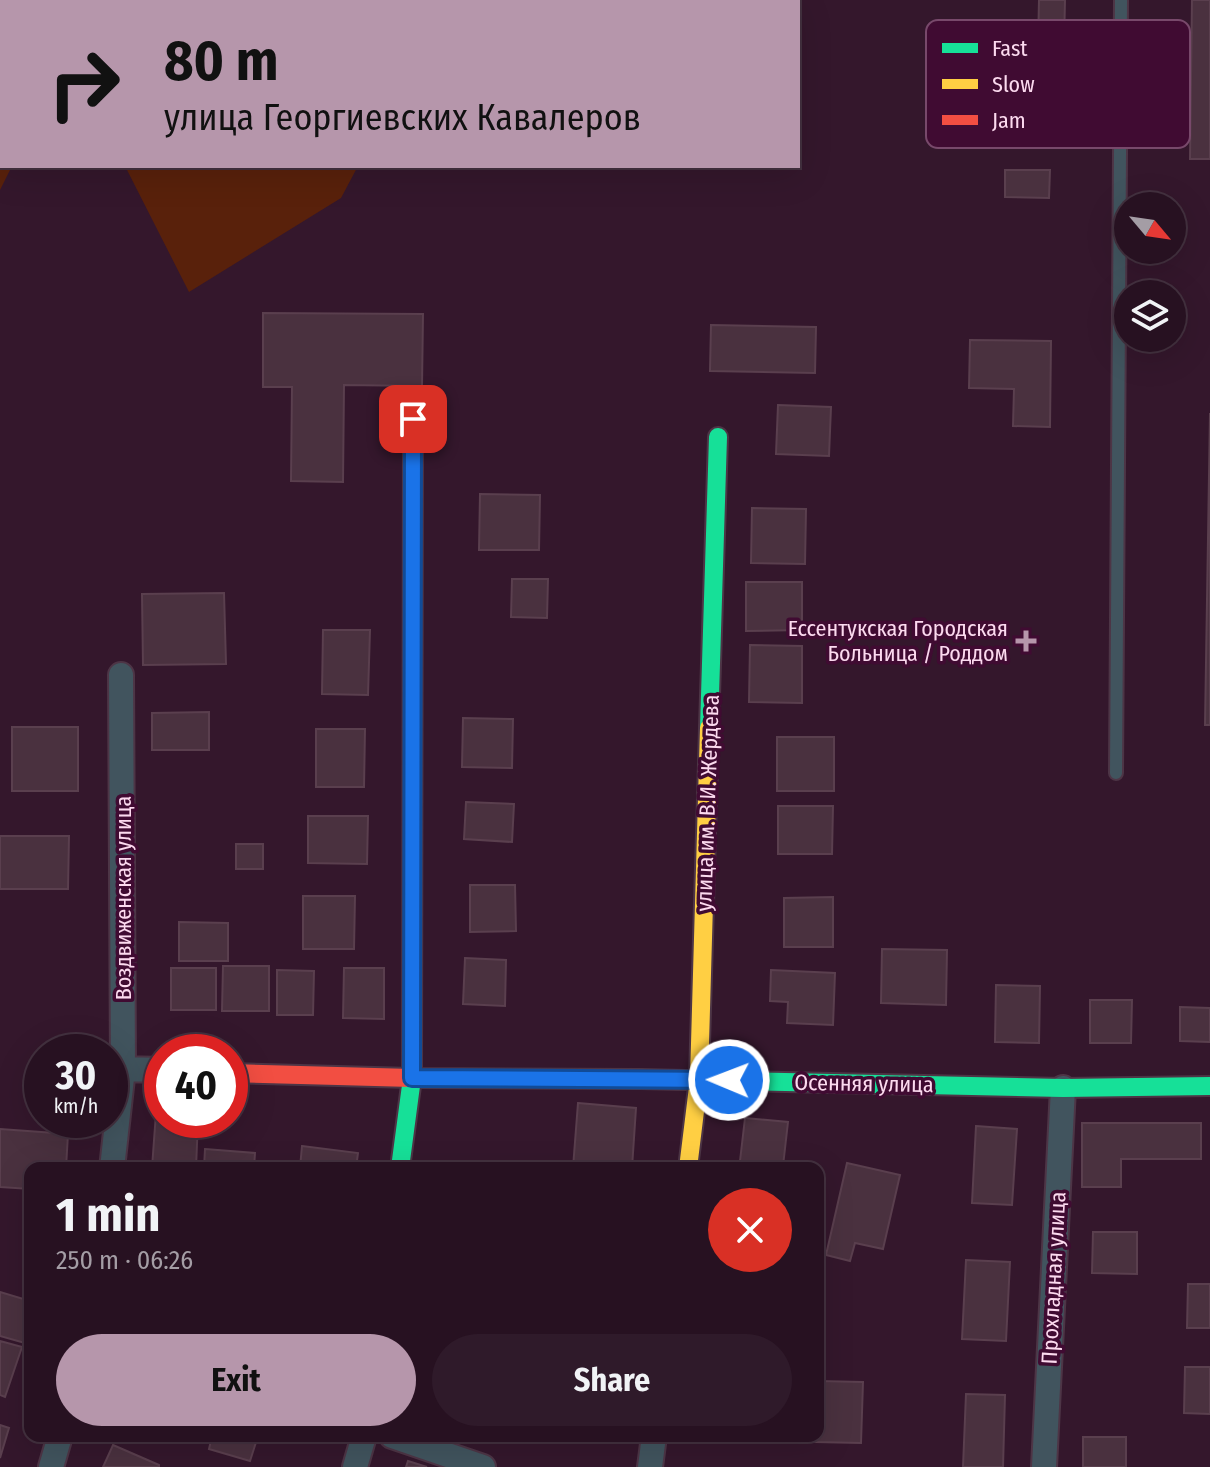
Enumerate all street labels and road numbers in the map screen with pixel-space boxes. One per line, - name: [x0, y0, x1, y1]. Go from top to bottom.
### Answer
- street label: улица им. В.И. Жердева: [690, 694, 725, 912]
- street label: Воздвиженская улица: [110, 796, 137, 1000]
- street label: Осенняя улица: [794, 1069, 934, 1098]
- street label: Прохладная улица: [1035, 1191, 1072, 1365]

